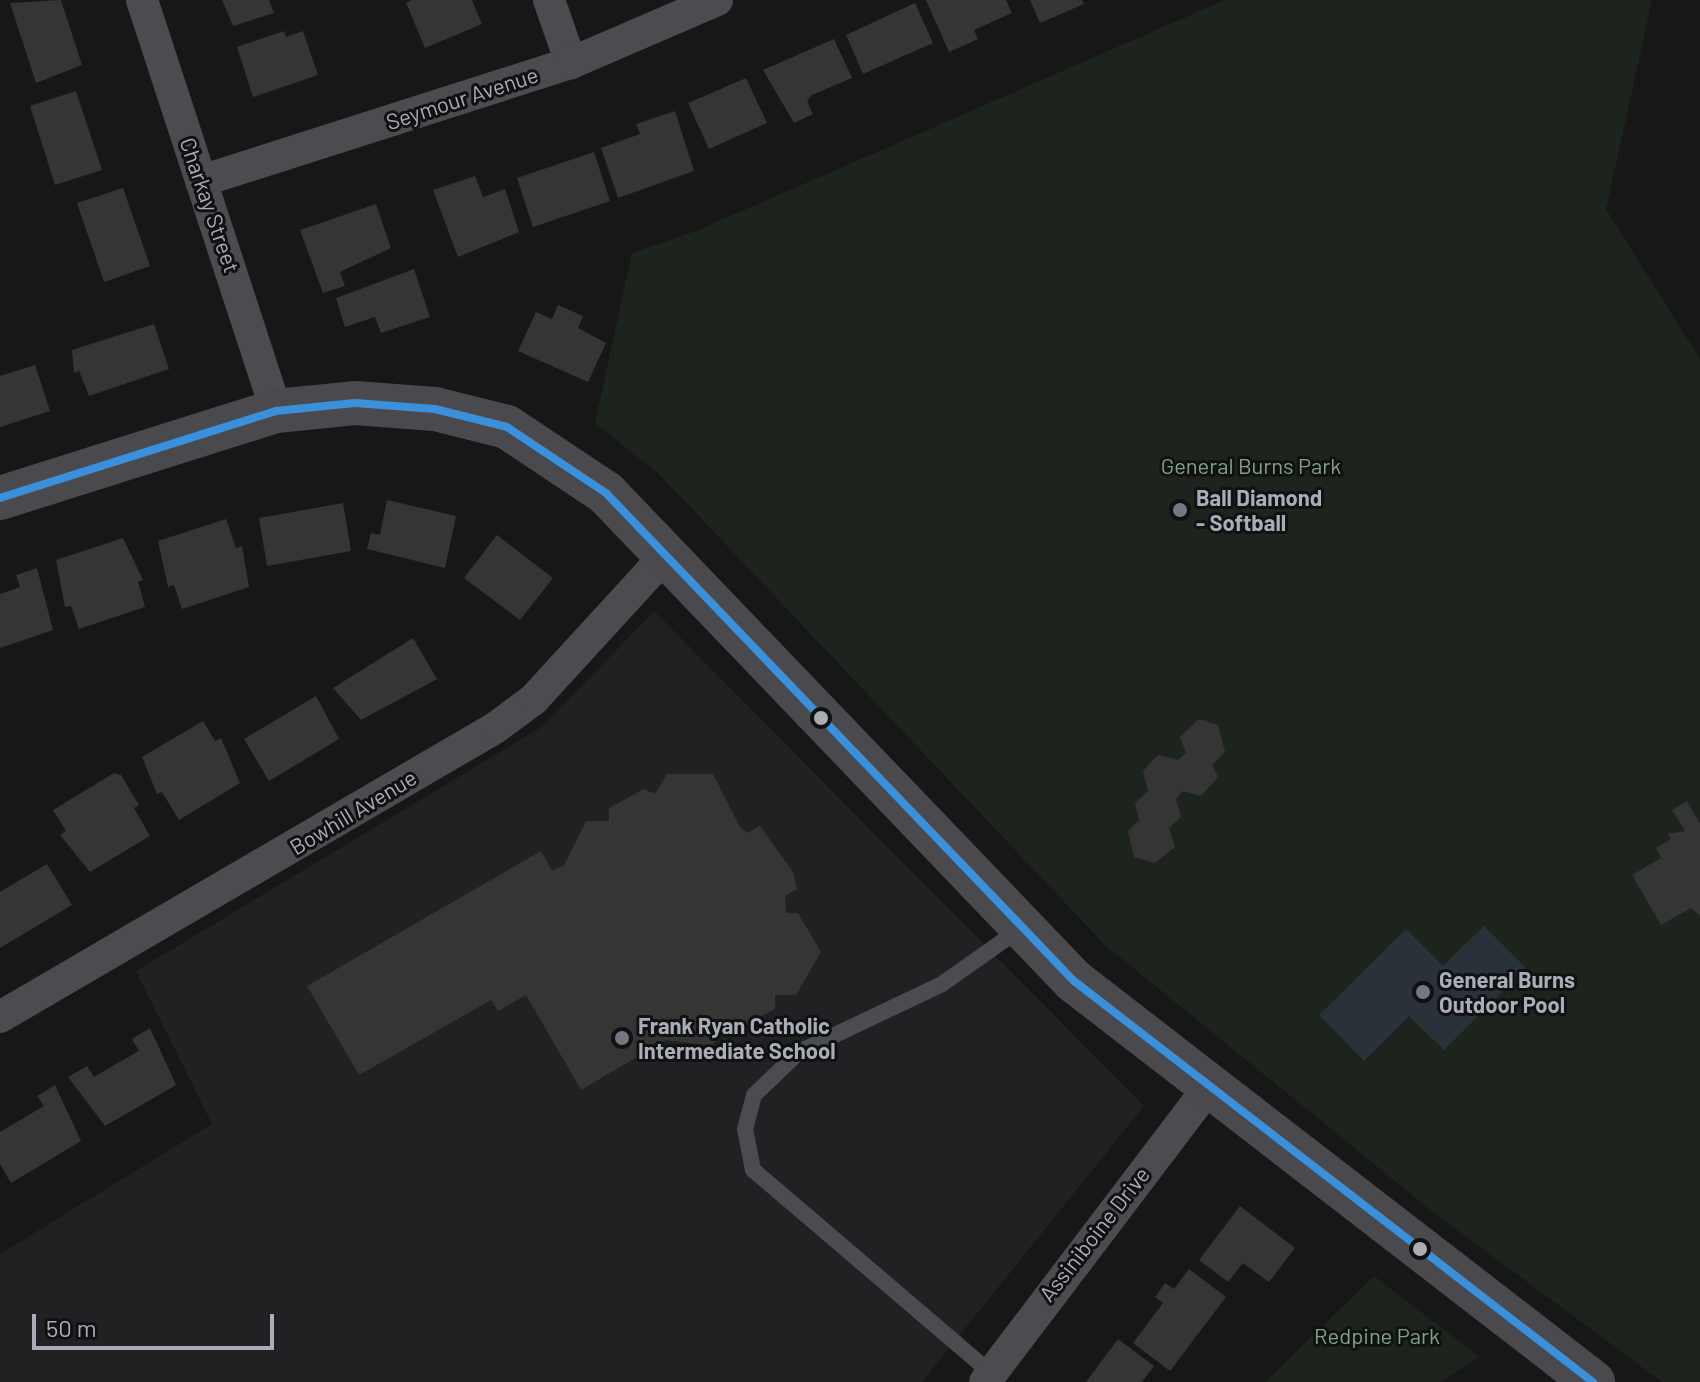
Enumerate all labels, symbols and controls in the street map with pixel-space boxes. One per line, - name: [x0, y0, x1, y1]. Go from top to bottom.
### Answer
- street label: Seymour Avenue: [383, 61, 541, 135]
- street label: Charkay Street: [175, 134, 245, 276]
- park label: General Burns Park: [1161, 453, 1341, 479]
- place label: Ball Diamond - Softball: [1196, 484, 1322, 536]
- marker: Ball Diamond - Softball: [1171, 501, 1189, 519]
- unlabelled marker: [813, 710, 829, 726]
- street label: Bowhill Avenue: [285, 764, 421, 860]
- place label: General Burns Outdoor Pool: [1439, 966, 1575, 1018]
- marker: General Burns Outdoor Pool: [1414, 983, 1432, 1001]
- place label: Frank Ryan Catholic Intermediate School: [638, 1012, 836, 1064]
- marker: Frank Ryan Catholic Intermediate School: [613, 1029, 631, 1047]
- street label: Assiniboine Drive: [1033, 1161, 1155, 1307]
- unlabelled marker: [1412, 1241, 1428, 1257]
- scale bar: [36, 1298, 278, 1348]
- text: 50 m: [46, 1313, 97, 1342]
- park label: Redpine Park: [1314, 1323, 1440, 1349]

